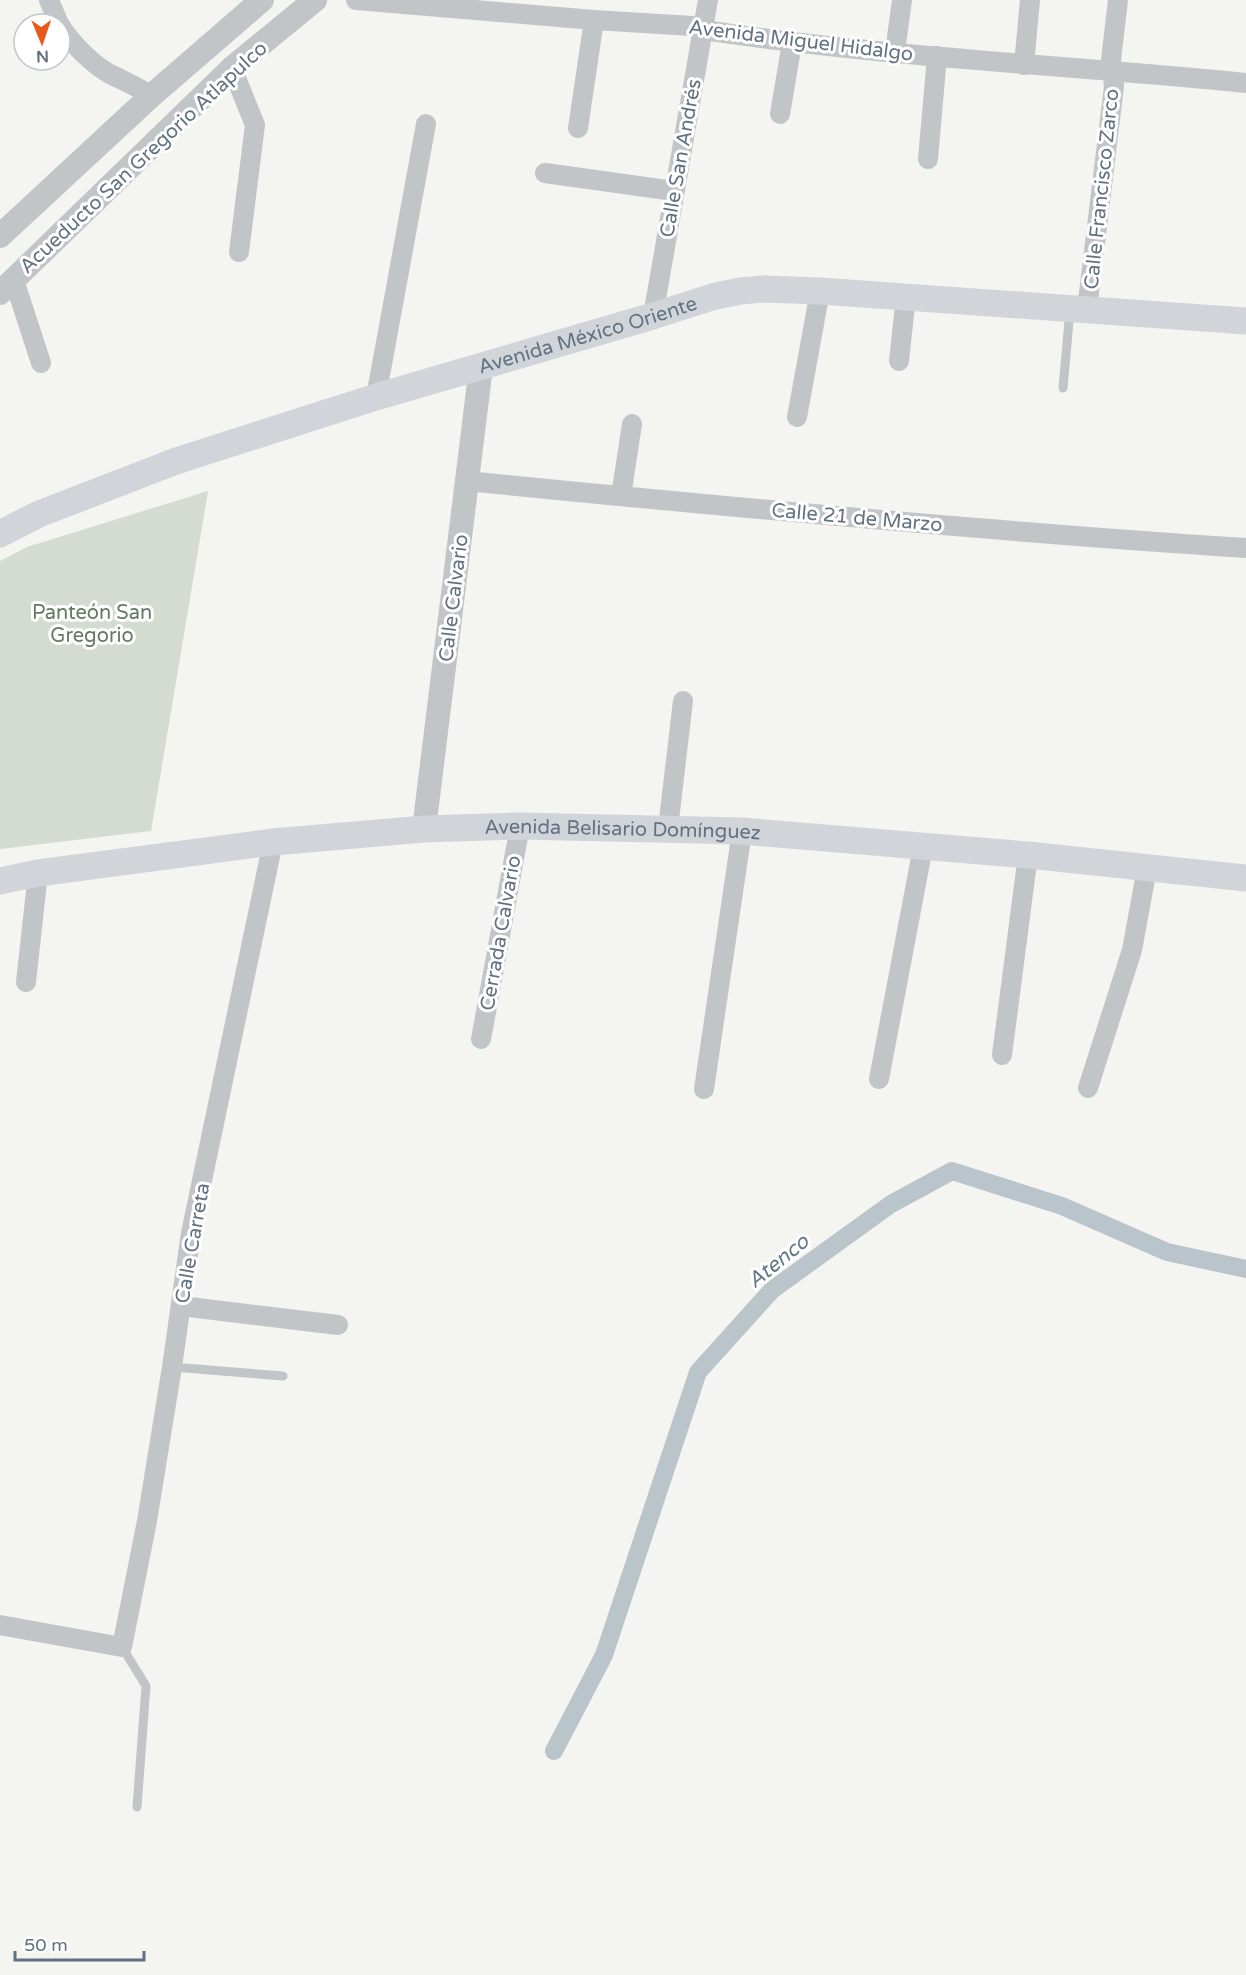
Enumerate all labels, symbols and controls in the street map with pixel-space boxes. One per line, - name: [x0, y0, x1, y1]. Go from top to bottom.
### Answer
- north arrow: [12, 12, 72, 72]
- street label: Avenida Miguel Hidalgo: [687, 15, 915, 67]
- street label: Acueducto San Gregorio Atlapulco: [15, 37, 272, 279]
- text: N: [36, 46, 49, 66]
- street label: Calle San Andrés: [655, 77, 707, 239]
- street label: Calle Francisco Zarco: [1080, 88, 1124, 291]
- street label: Avenida México Oriente: [475, 292, 700, 380]
- street label: Calle 21 de Marzo: [770, 499, 943, 537]
- street label: Calle Calvario: [434, 533, 474, 663]
- park label: Panteón San Gregorio: [32, 601, 152, 648]
- street label: Avenida Belisario Domínguez: [484, 815, 762, 846]
- street label: Cerrada Calvario: [476, 854, 526, 1013]
- street label: Calle Carreta: [171, 1181, 215, 1305]
- water label: Atenco: [743, 1228, 815, 1294]
- scale bar: [15, 1924, 144, 1962]
- text: 50 m: [24, 1934, 68, 1956]

